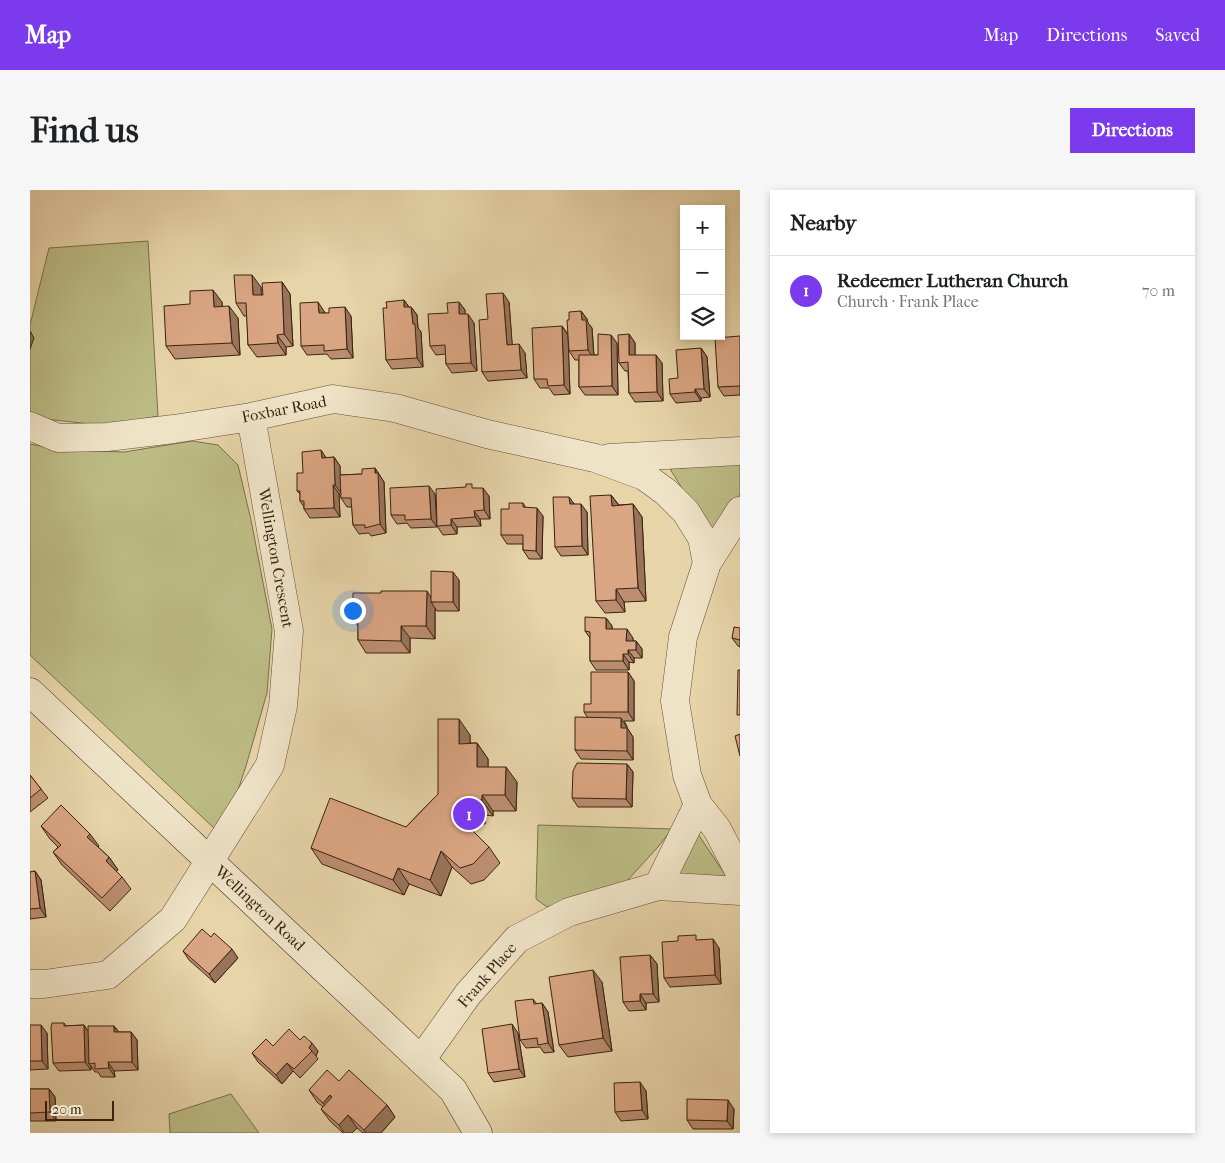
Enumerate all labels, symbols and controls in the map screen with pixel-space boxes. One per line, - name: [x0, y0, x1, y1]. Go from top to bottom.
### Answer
- text: Map: [25, 21, 71, 49]
- text: Map: [984, 25, 1018, 46]
- text: Directions: [1046, 25, 1127, 46]
- text: Saved: [1155, 25, 1200, 46]
- button: Directions: [1070, 108, 1195, 153]
- text: Find us: [30, 110, 139, 151]
- map controls: [680, 205, 725, 340]
- button: +: [680, 205, 725, 250]
- text: Nearby: [790, 211, 856, 235]
- button: −: [680, 250, 725, 295]
- text: Redeemer Lutheran Church: [837, 270, 1068, 292]
- text: 1: [803, 281, 809, 300]
- text: 70 m: [1142, 281, 1175, 300]
- text: Church · Frank Place: [837, 292, 979, 311]
- button: layers: [680, 295, 725, 340]
- street label: Foxbar Road: [240, 391, 328, 427]
- street label: Wellington Crescent: [254, 486, 298, 630]
- your location: [340, 598, 366, 624]
- pin: 1: [453, 795, 485, 833]
- street label: Wellington Road: [210, 861, 309, 955]
- street label: Frank Place: [454, 938, 521, 1011]
- scale bar: [45, 1098, 114, 1121]
- text: 20 m: [52, 1101, 82, 1118]

